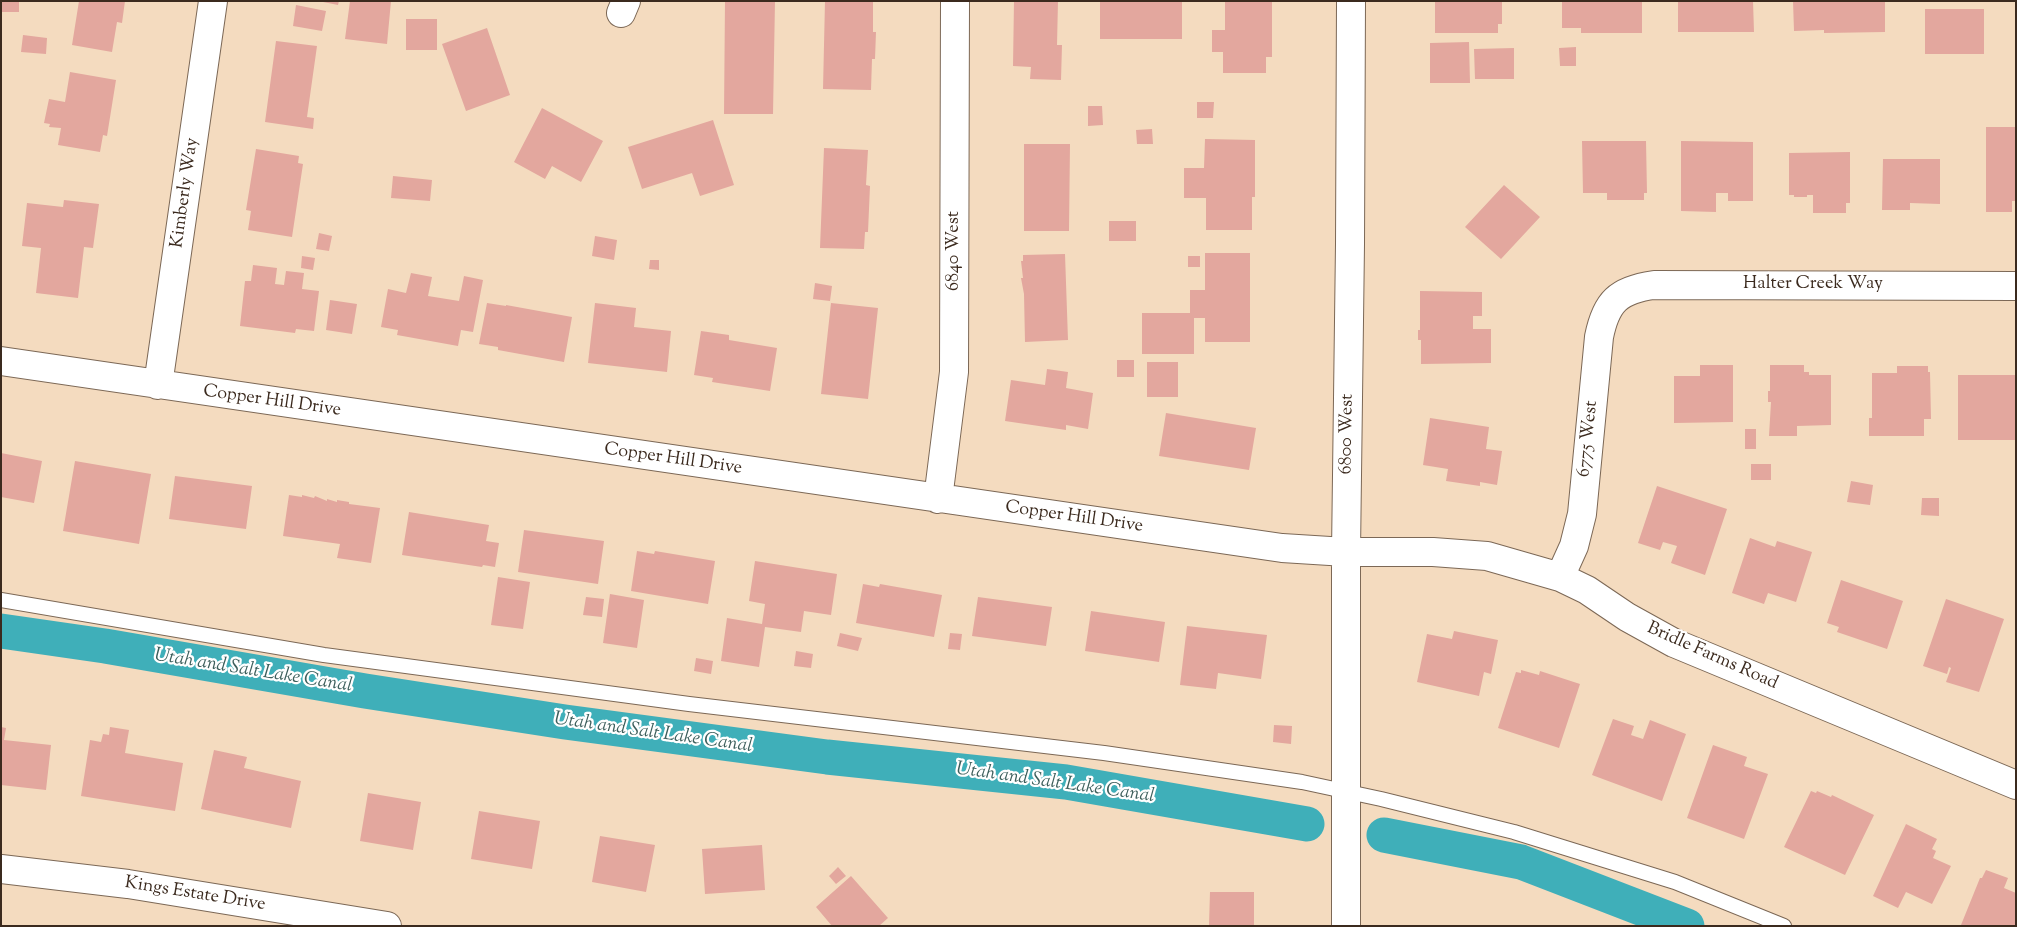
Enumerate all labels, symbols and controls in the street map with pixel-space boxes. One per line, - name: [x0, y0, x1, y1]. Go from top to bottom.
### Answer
- street label: Kimberly Way: [168, 136, 204, 250]
- street label: 6840 West: [944, 211, 966, 291]
- street label: Halter Creek Way: [1743, 274, 1883, 296]
- street label: Copper Hill Drive: [202, 382, 342, 422]
- street label: 6800 West: [1336, 393, 1360, 475]
- street label: 6775 West: [1574, 400, 1604, 478]
- street label: Copper Hill Drive: [603, 440, 743, 480]
- street label: Copper Hill Drive: [1004, 498, 1144, 538]
- street label: Bridle Farms Road: [1643, 618, 1781, 696]
- water label: Utah and Salt Lake Canal: [152, 645, 354, 699]
- water label: Utah and Salt Lake Canal: [552, 709, 754, 759]
- water label: Utah and Salt Lake Canal: [954, 759, 1156, 809]
- street label: Kings Estate Drive: [123, 873, 267, 917]

